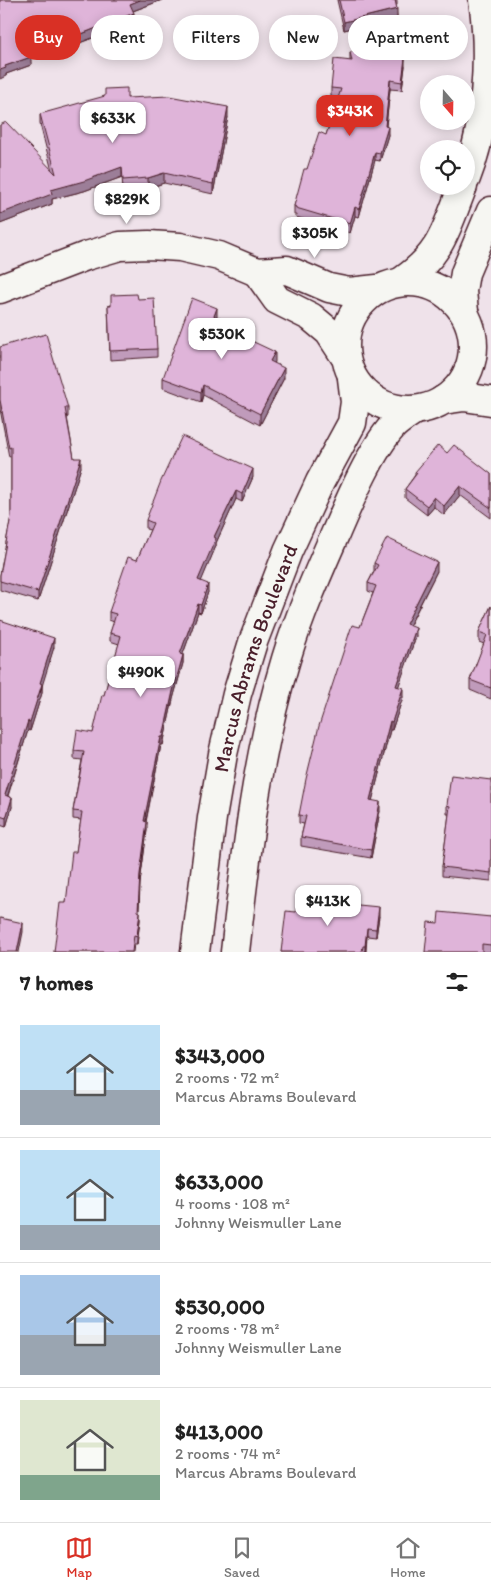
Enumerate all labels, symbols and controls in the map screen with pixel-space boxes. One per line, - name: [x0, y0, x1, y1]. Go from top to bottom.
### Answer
- chip: Buy: [15, 15, 81, 60]
- chip: Rent: [91, 15, 163, 60]
- chip: Filters: [173, 15, 259, 60]
- chip: New: [269, 15, 338, 60]
- chip: Apartment: [348, 15, 468, 60]
- north arrow: [420, 75, 475, 130]
- map controls: [420, 75, 475, 195]
- pin: $343K: [315, 94, 385, 137]
- text: $343K: [327, 101, 373, 120]
- pin: $633K: [78, 102, 148, 144]
- text: $633K: [91, 108, 135, 127]
- button: locate: [420, 140, 475, 195]
- pin: $829K: [92, 182, 162, 225]
- text: $829K: [105, 189, 149, 208]
- pin: $305K: [280, 216, 350, 259]
- text: $305K: [292, 223, 338, 242]
- pin: $530K: [187, 318, 257, 360]
- text: $530K: [199, 324, 245, 343]
- street label: Marcus Abrams Boulevard: [208, 540, 302, 774]
- pin: $490K: [106, 656, 176, 698]
- text: $490K: [118, 662, 164, 681]
- pin: $413K: [293, 884, 363, 927]
- text: $413K: [306, 891, 350, 910]
- icon: filters: [443, 968, 471, 996]
- text: 7 homes: [20, 970, 94, 995]
- text: $343,000: [175, 1043, 265, 1068]
- icon: home: [60, 1045, 120, 1105]
- text: 2 rooms · 72 m²: [175, 1068, 279, 1087]
- text: Marcus Abrams Boulevard: [175, 1087, 356, 1106]
- text: $633,000: [175, 1169, 263, 1194]
- icon: home: [60, 1170, 120, 1230]
- text: 4 rooms · 108 m²: [175, 1194, 290, 1213]
- text: Johnny Weismuller Lane: [175, 1213, 342, 1232]
- text: $530,000: [175, 1294, 265, 1319]
- icon: home: [60, 1295, 120, 1355]
- text: 2 rooms · 78 m²: [175, 1319, 280, 1338]
- text: Johnny Weismuller Lane: [175, 1338, 342, 1357]
- text: $413,000: [175, 1419, 263, 1444]
- icon: home: [60, 1420, 120, 1480]
- text: 2 rooms · 74 m²: [175, 1444, 280, 1463]
- text: Marcus Abrams Boulevard: [175, 1463, 356, 1482]
- tab: Map: [65, 1534, 93, 1581]
- tab: Saved: [224, 1534, 260, 1581]
- tab: Home: [390, 1534, 426, 1581]

